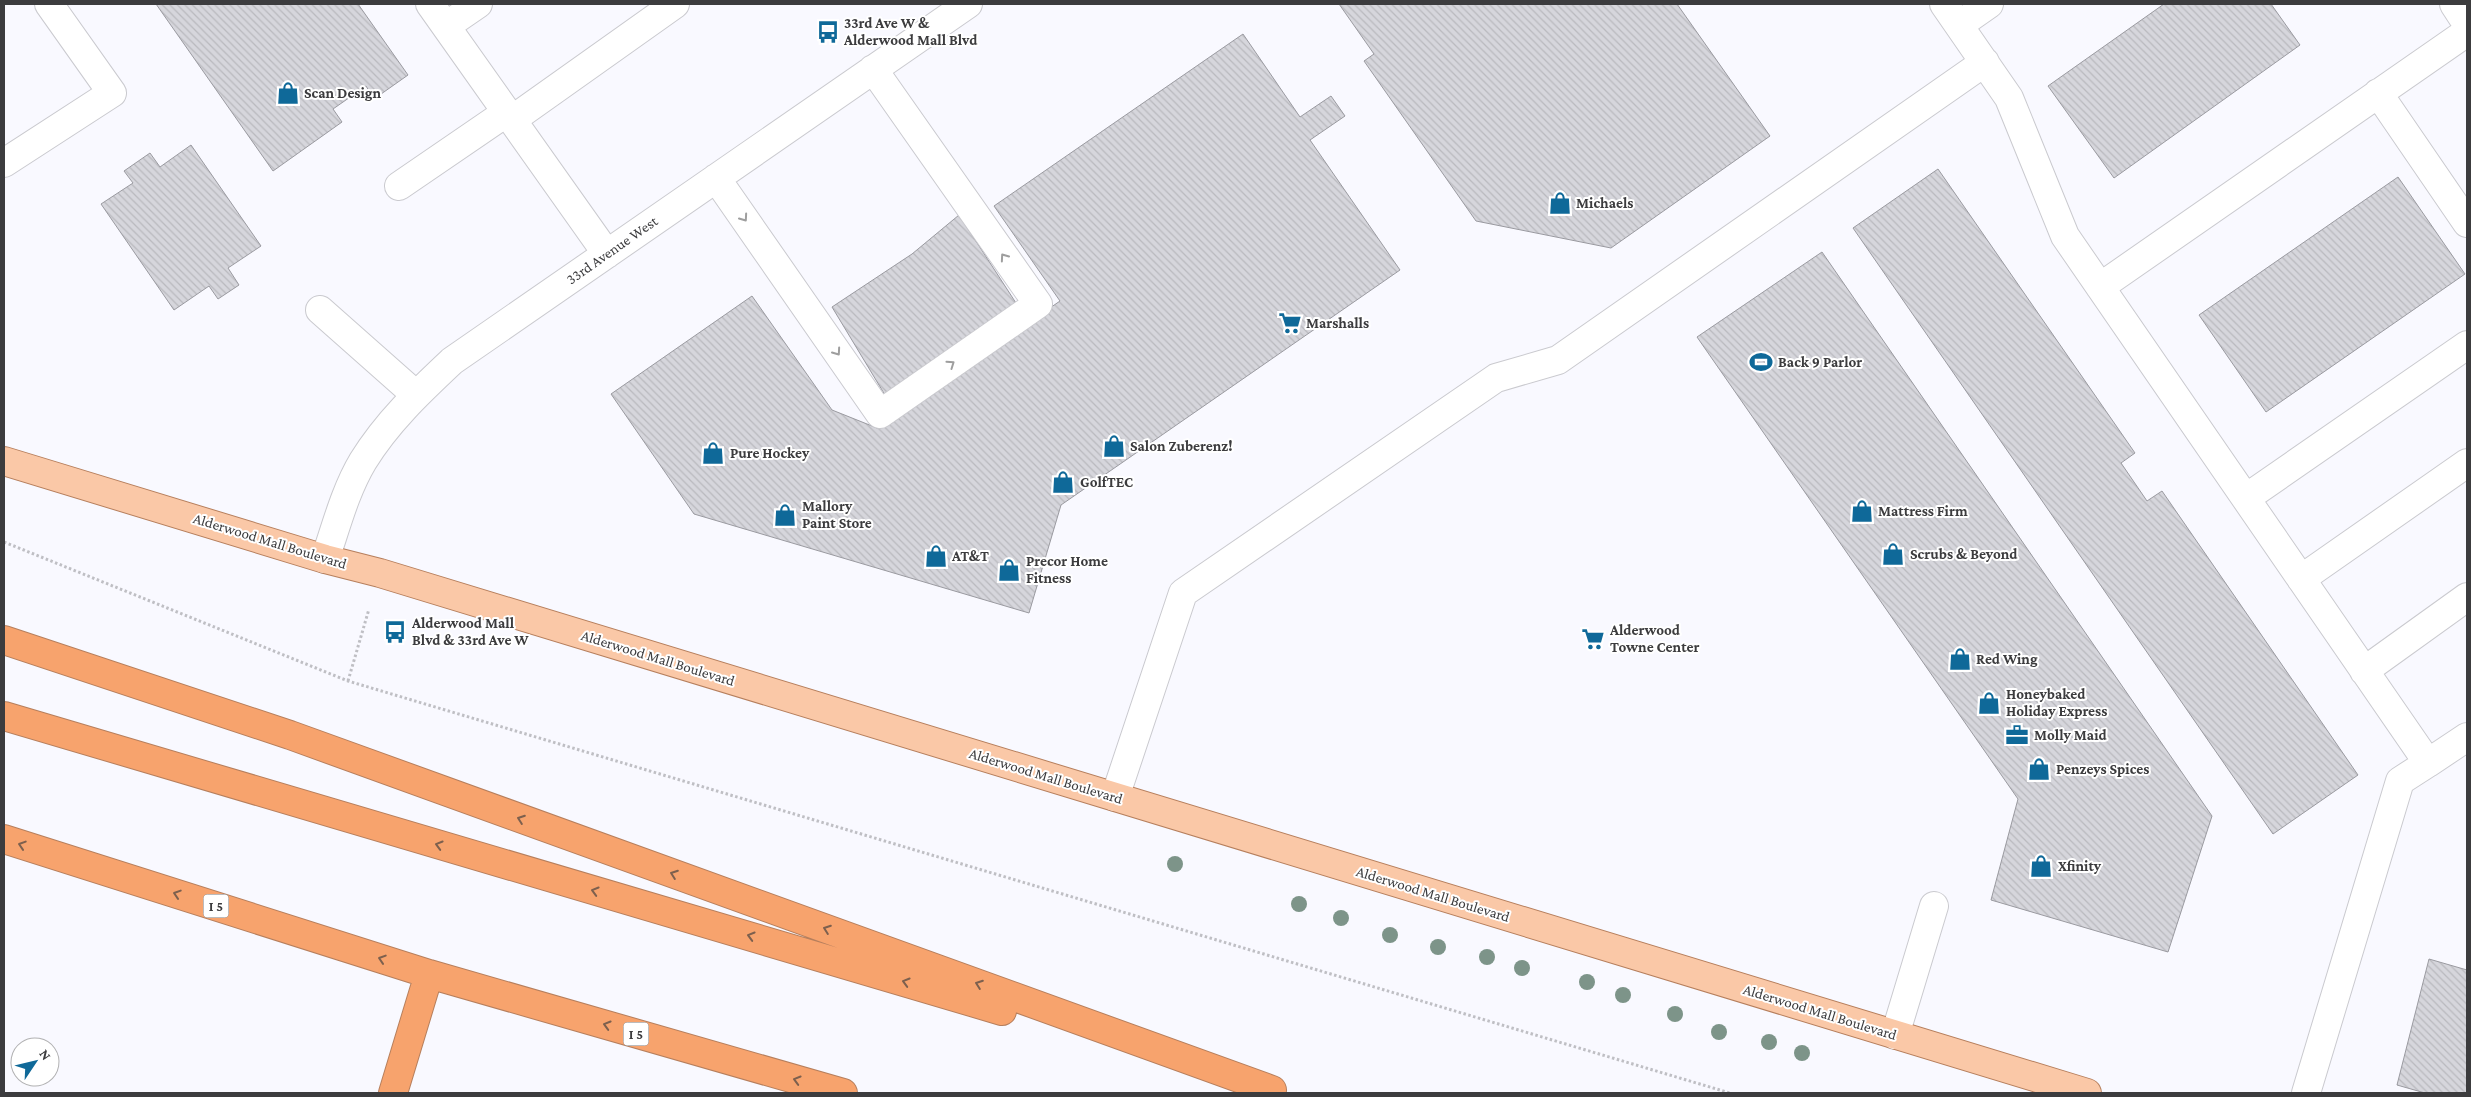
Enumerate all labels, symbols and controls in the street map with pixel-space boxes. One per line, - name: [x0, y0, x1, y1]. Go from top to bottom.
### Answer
- place label: 33rd Ave W & Alderwood Mall Blvd: [843, 15, 978, 48]
- bus stop icon: 33rd Ave W & Alderwood Mall Blvd: [815, 19, 841, 45]
- shop icon: Scan Design: [275, 80, 301, 106]
- place label: Scan Design: [304, 85, 381, 101]
- shop icon: Michaels: [1547, 190, 1573, 216]
- place label: Michaels: [1576, 195, 1633, 211]
- street label: 33rd Avenue West: [563, 212, 661, 287]
- one-way arrow: [738, 212, 747, 222]
- one-way arrow: [1001, 254, 1011, 263]
- supermarket icon: Marshalls: [1277, 310, 1303, 336]
- place label: Marshalls: [1306, 315, 1369, 331]
- one-way arrow: [831, 346, 840, 355]
- sports icon: Back 9 Parlor: [1748, 349, 1774, 375]
- place label: Back 9 Parlor: [1778, 354, 1862, 370]
- one-way arrow: [945, 362, 954, 370]
- shop icon: Salon Zuberenz!: [1101, 433, 1127, 459]
- place label: Salon Zuberenz!: [1130, 438, 1232, 454]
- shop icon: Pure Hockey: [700, 440, 726, 466]
- place label: Pure Hockey: [730, 445, 810, 461]
- shop icon: GolfTEC: [1050, 469, 1076, 495]
- place label: GolfTEC: [1080, 474, 1133, 490]
- place label: Mallory Paint Store: [802, 498, 872, 531]
- shop icon: Mattress Firm: [1849, 498, 1875, 524]
- shop icon: Mallory Paint Store: [772, 502, 798, 528]
- place label: Mattress Firm: [1878, 503, 1968, 519]
- street label: Alderwood Mall Boulevard: [191, 510, 349, 572]
- shop icon: Scrubs & Beyond: [1880, 541, 1906, 567]
- shop icon: AT&T: [923, 543, 949, 569]
- place label: Scrubs & Beyond: [1910, 546, 2018, 562]
- place label: AT&T: [951, 548, 989, 564]
- place label: Precor Home Fitness: [1026, 553, 1108, 586]
- shop icon: Precor Home Fitness: [996, 557, 1022, 583]
- place label: Alderwood Mall Blvd & 33rd Ave W: [411, 615, 529, 648]
- bus stop icon: Alderwood Mall Blvd & 33rd Ave W: [382, 619, 408, 645]
- place label: Alderwood Towne Center: [1609, 622, 1699, 655]
- supermarket icon: Alderwood Towne Center: [1580, 626, 1606, 652]
- street label: Alderwood Mall Boulevard: [579, 627, 737, 689]
- shop icon: Red Wing: [1947, 646, 1973, 672]
- place label: Red Wing: [1976, 651, 2038, 667]
- place label: Honeybaked Holiday Express: [2006, 686, 2107, 719]
- shop icon: Honeybaked Holiday Express: [1976, 690, 2002, 716]
- office icon: Molly Maid: [2004, 722, 2030, 748]
- place label: Molly Maid: [2034, 727, 2107, 743]
- street label: Alderwood Mall Boulevard: [967, 745, 1125, 807]
- shop icon: Penzeys Spices: [2026, 756, 2052, 782]
- place label: Penzeys Spices: [2056, 761, 2149, 777]
- one-way arrow: [517, 815, 526, 825]
- one-way arrow: [19, 840, 27, 850]
- one-way arrow: [435, 840, 443, 850]
- shop icon: Xfinity: [2028, 853, 2054, 879]
- place label: Xfinity: [2058, 858, 2102, 874]
- street label: Alderwood Mall Boulevard: [1354, 863, 1512, 925]
- one-way arrow: [670, 870, 679, 880]
- one-way arrow: [591, 886, 599, 896]
- one-way arrow: [174, 889, 182, 899]
- road number: I 5: [204, 894, 228, 918]
- one-way arrow: [823, 925, 831, 935]
- one-way arrow: [747, 932, 755, 942]
- one-way arrow: [378, 955, 387, 965]
- one-way arrow: [903, 978, 911, 988]
- one-way arrow: [976, 980, 984, 990]
- street label: Alderwood Mall Boulevard: [1741, 981, 1899, 1043]
- one-way arrow: [603, 1021, 611, 1031]
- road number: I 5: [624, 1022, 648, 1046]
- north arrow: [10, 1037, 60, 1087]
- text: N: [36, 1046, 55, 1063]
- one-way arrow: [793, 1075, 801, 1085]

